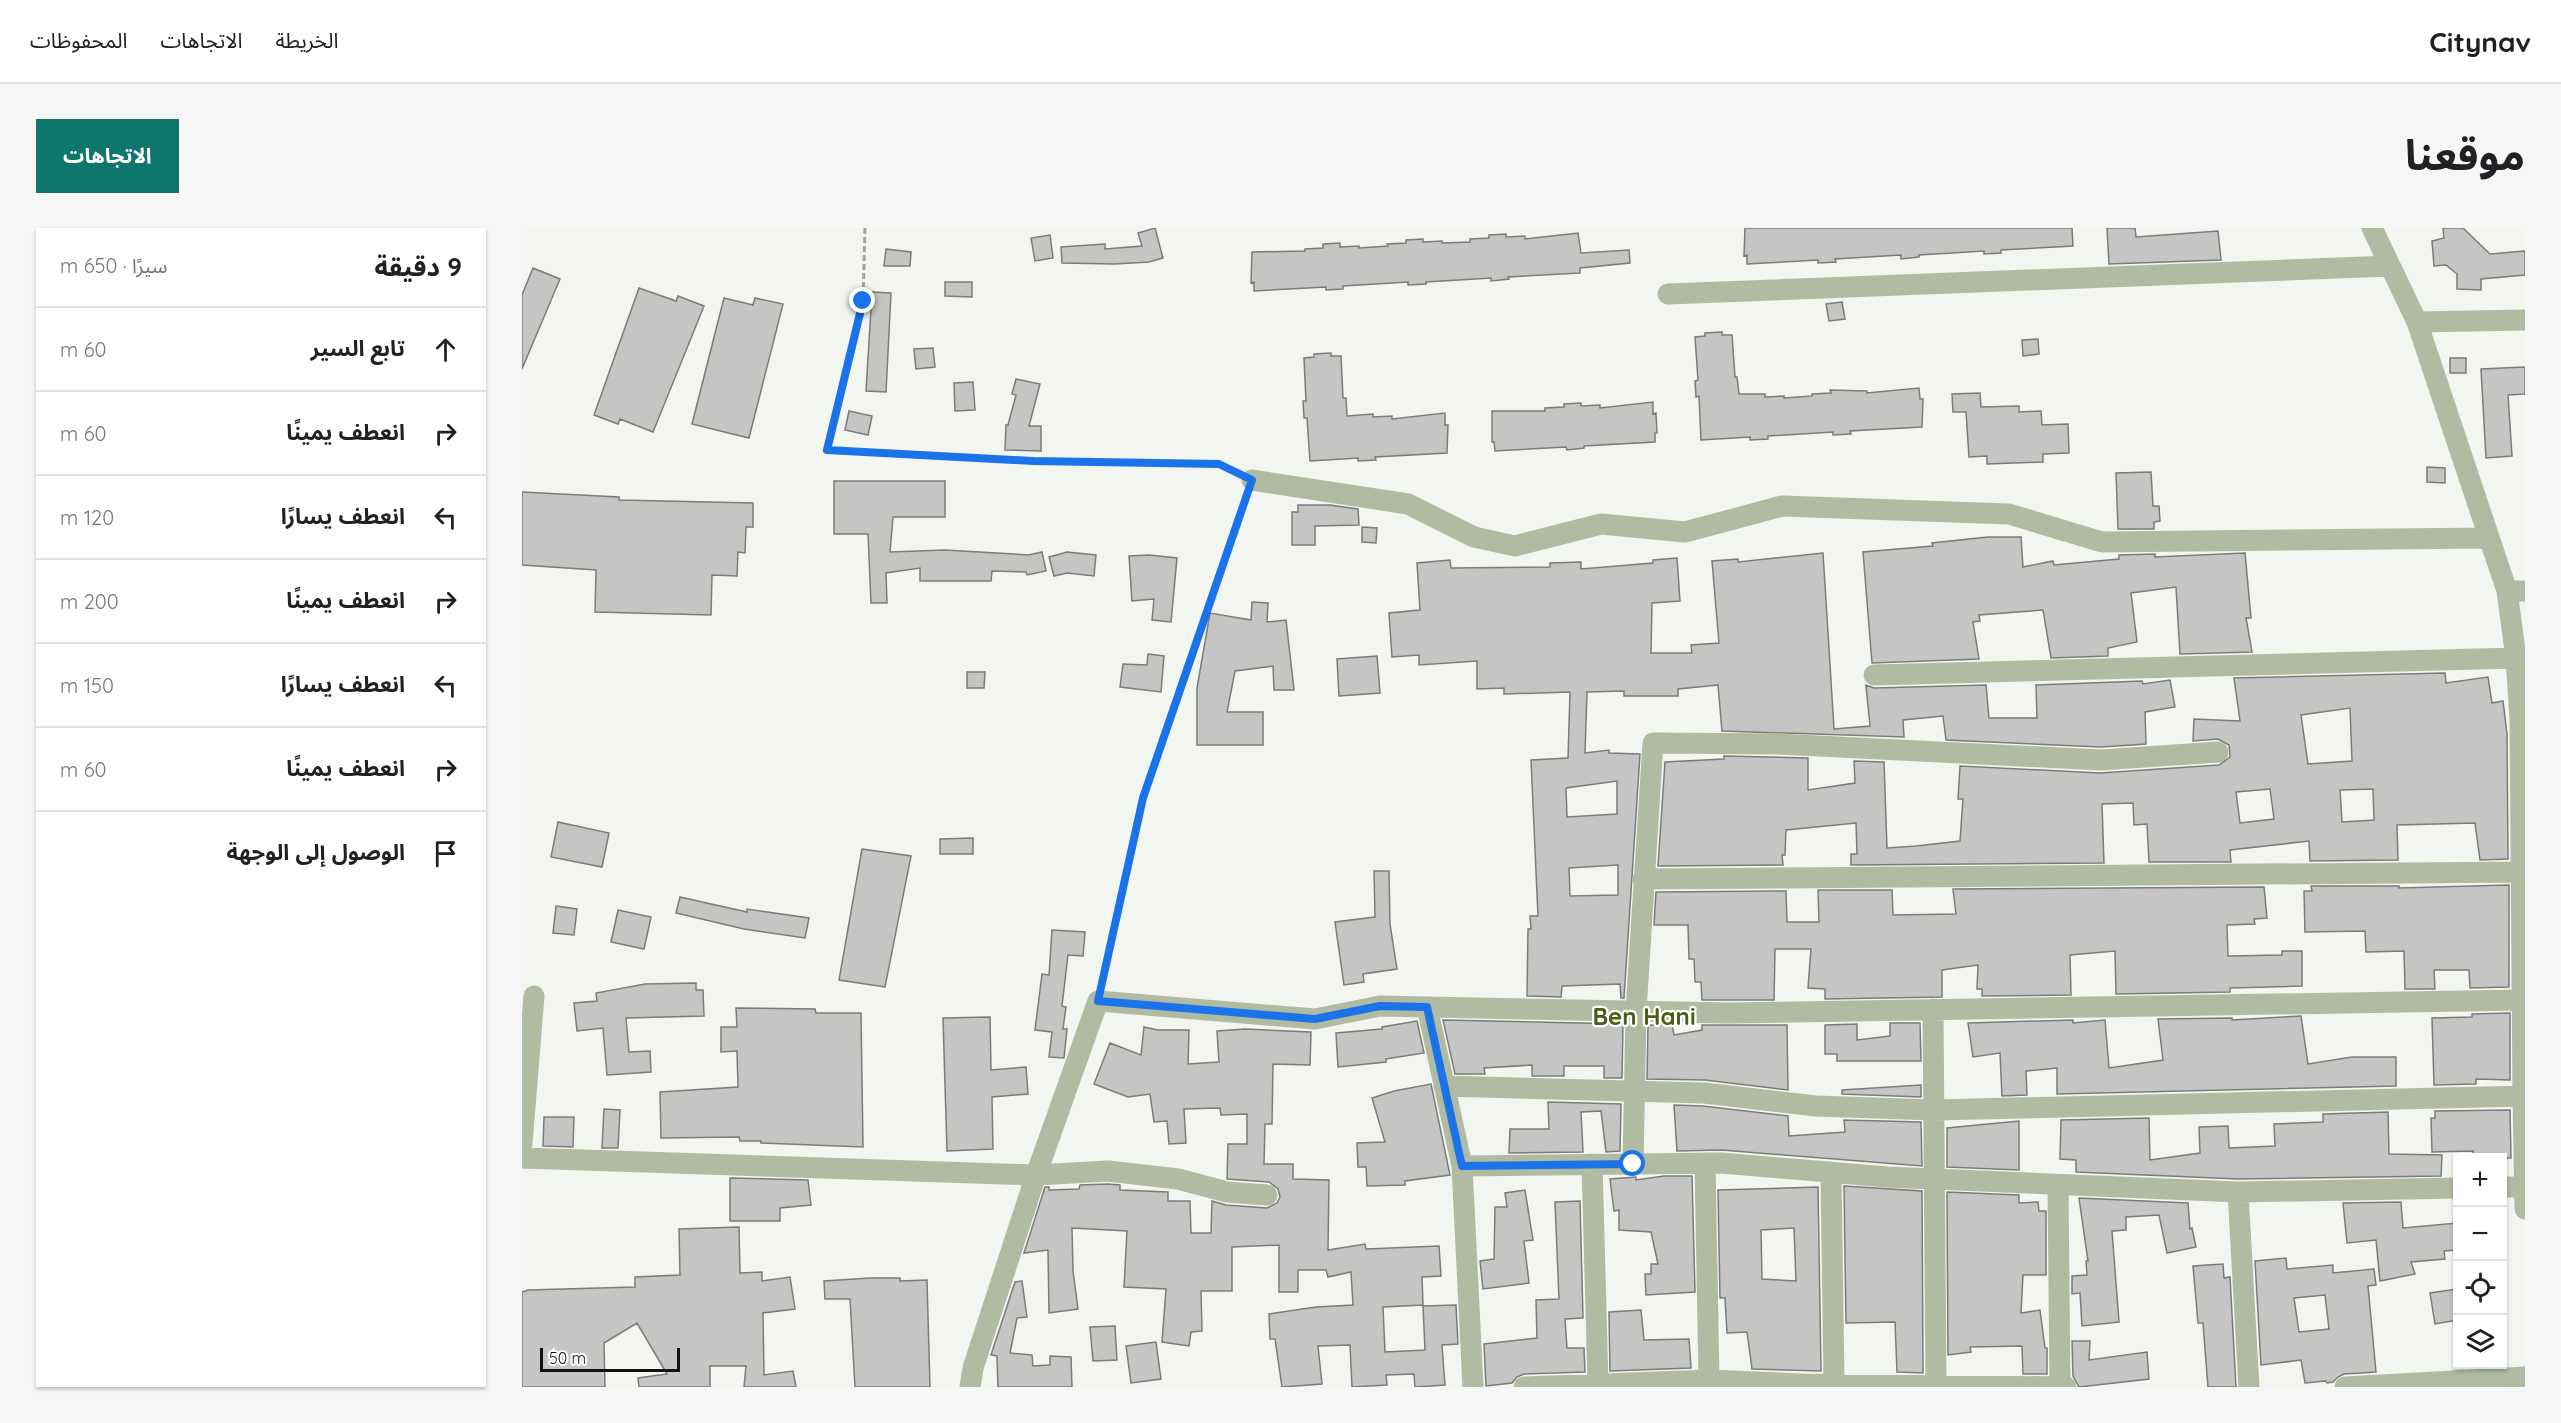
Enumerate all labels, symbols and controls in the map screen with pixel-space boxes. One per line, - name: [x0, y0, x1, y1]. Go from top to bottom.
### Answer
- text: Citynav: [2429, 24, 2531, 59]
- text: المحفوظات: [30, 27, 127, 53]
- text: الاتجاهات: [160, 27, 242, 53]
- text: الخريطة: [275, 27, 338, 53]
- button: الاتجاهات: [36, 119, 179, 193]
- text: موقعنا: [2405, 128, 2525, 181]
- text: 9 دقيقة: [375, 250, 462, 283]
- text: سيرًا · 650 m: [60, 253, 167, 278]
- route end: [849, 287, 875, 313]
- icon: ahead: [429, 333, 462, 366]
- text: تابع السير: [311, 334, 405, 362]
- text: 60 m: [60, 337, 106, 362]
- icon: right: [429, 417, 462, 450]
- text: انعطف يمينًا: [286, 418, 405, 446]
- text: 60 m: [60, 421, 106, 446]
- icon: left: [429, 501, 462, 534]
- text: انعطف يسارًا: [281, 502, 405, 530]
- text: 120 m: [60, 505, 114, 530]
- icon: right: [429, 585, 462, 618]
- text: انعطف يمينًا: [286, 586, 405, 614]
- text: 200 m: [60, 589, 119, 614]
- icon: left: [429, 669, 462, 702]
- text: انعطف يسارًا: [281, 670, 405, 698]
- text: 150 m: [60, 673, 114, 698]
- icon: right: [429, 753, 462, 786]
- text: انعطف يمينًا: [286, 754, 405, 782]
- text: 60 m: [60, 757, 106, 782]
- icon: arrive: [429, 837, 462, 870]
- text: الوصول إلى الوجهة: [227, 838, 405, 866]
- district label: Ben Hani: [1592, 1001, 1696, 1031]
- route start: [1619, 1150, 1645, 1176]
- map controls: [2453, 1153, 2507, 1369]
- button: +: [2453, 1153, 2507, 1207]
- button: −: [2453, 1207, 2507, 1261]
- button: locate: [2453, 1261, 2507, 1315]
- button: layers: [2453, 1315, 2507, 1369]
- scale bar: [540, 1345, 680, 1372]
- text: 50 m: [549, 1348, 586, 1368]

